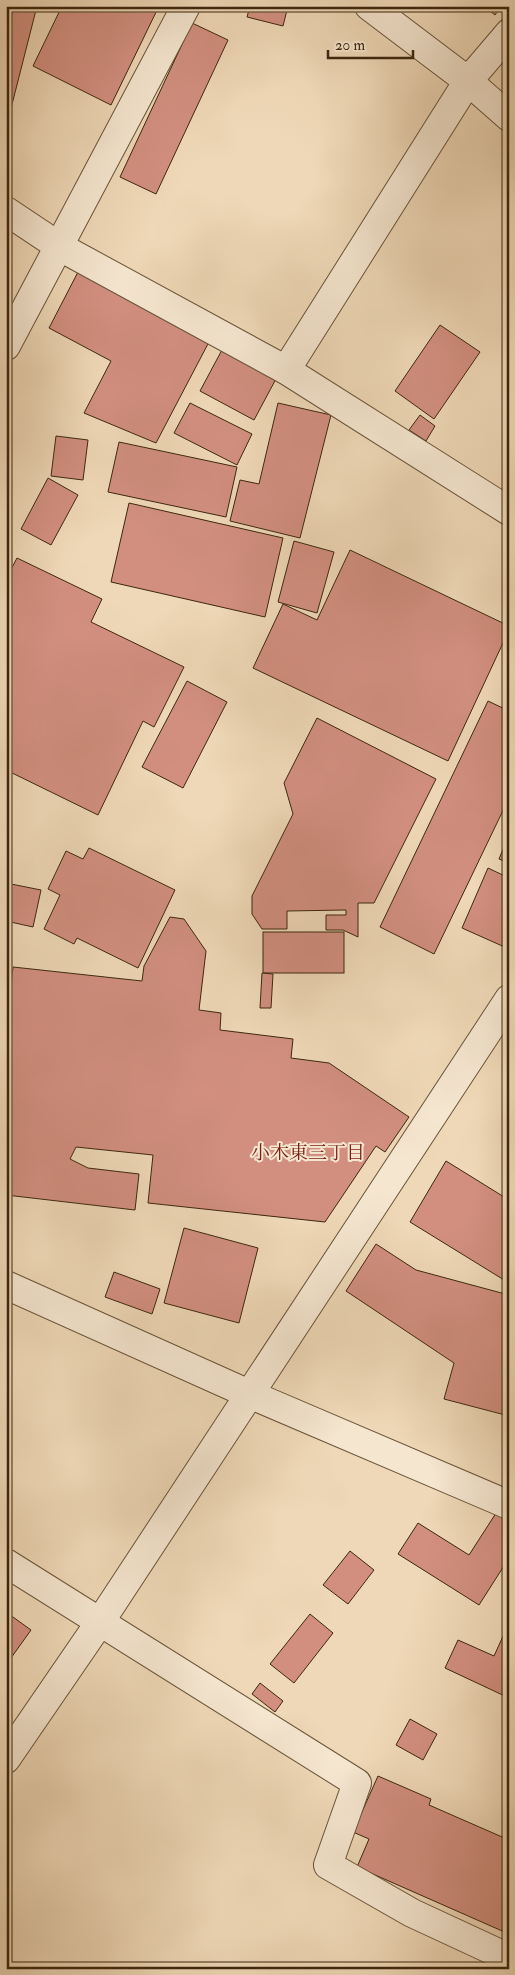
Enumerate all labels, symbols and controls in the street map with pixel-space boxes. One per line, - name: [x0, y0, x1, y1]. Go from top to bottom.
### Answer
- scale bar: [328, 28, 412, 60]
- text: 20 m: [335, 36, 365, 55]
- district label: 小木東三丁目: [251, 1141, 365, 1165]

